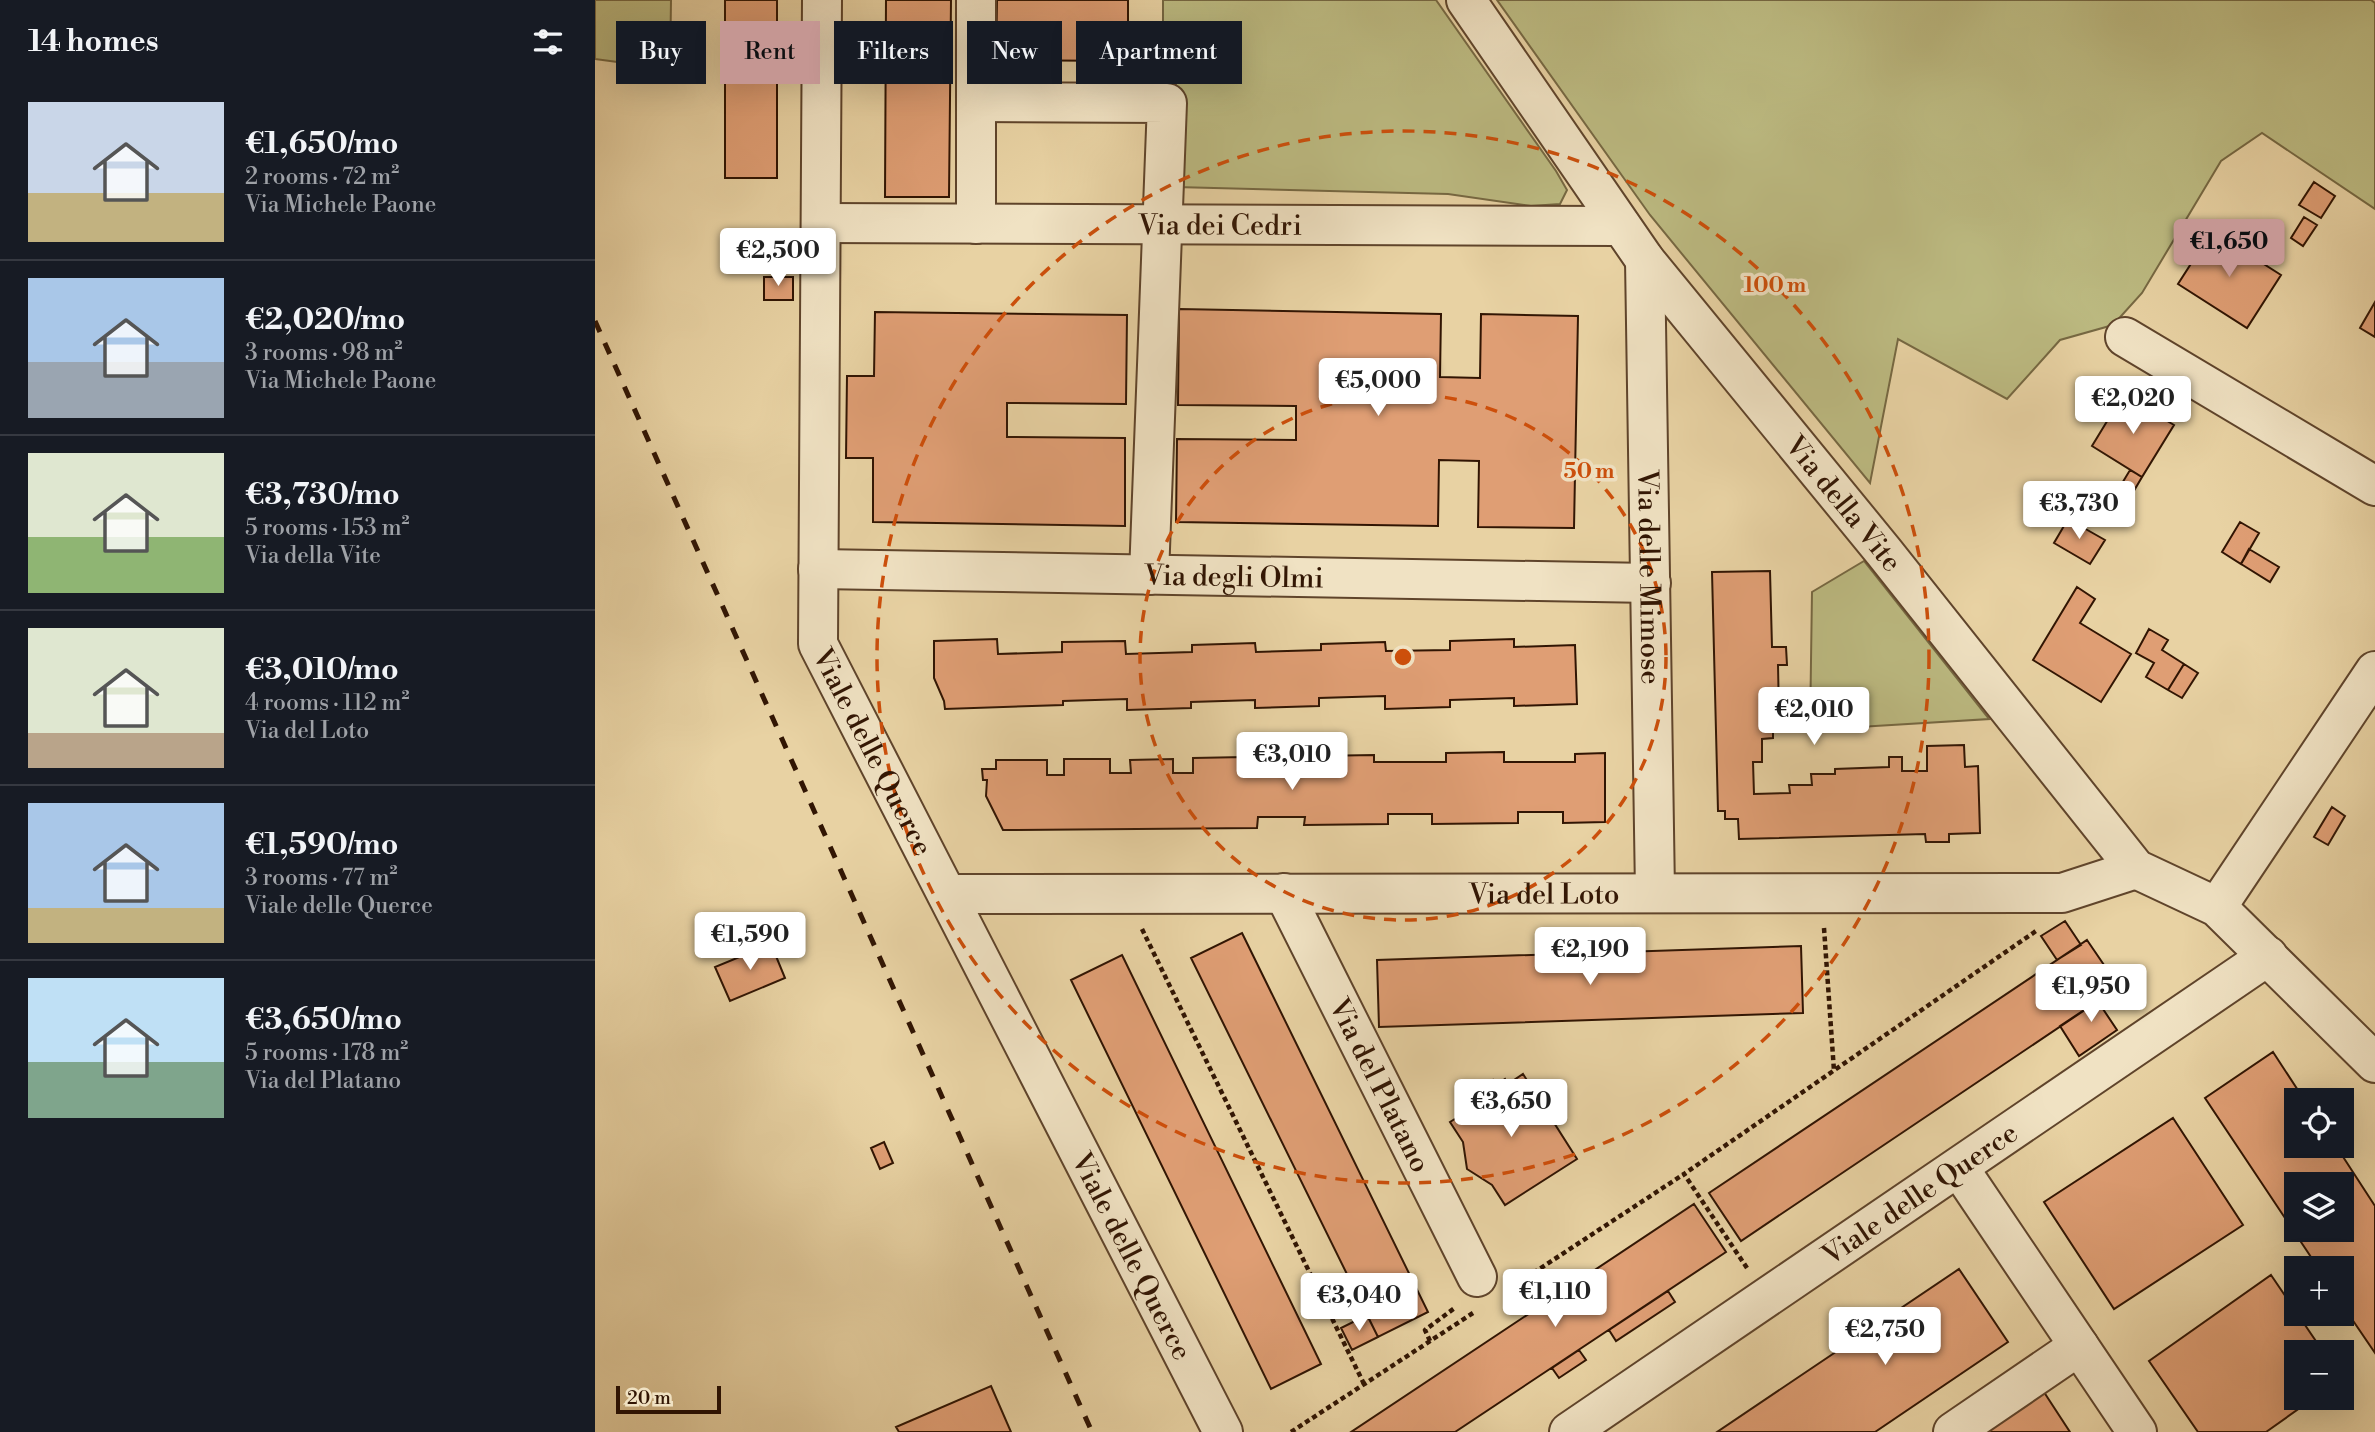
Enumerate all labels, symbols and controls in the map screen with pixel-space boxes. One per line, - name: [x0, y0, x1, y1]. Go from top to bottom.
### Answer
- chip: Buy: [616, 21, 706, 84]
- chip: Rent: [720, 21, 820, 84]
- chip: Filters: [834, 21, 953, 84]
- chip: New: [967, 21, 1062, 84]
- chip: Apartment: [1076, 21, 1242, 84]
- text: 14 homes: [28, 23, 159, 61]
- icon: filters: [529, 23, 567, 61]
- text: €1,650/mo: [245, 125, 399, 163]
- icon: home: [84, 130, 168, 214]
- text: 2 rooms · 72 m²: [245, 163, 399, 191]
- text: Via Michele Paone: [245, 191, 436, 219]
- street label: Via dei Cedri: [1137, 208, 1302, 244]
- pin: €1,650: [2172, 219, 2286, 279]
- text: €1,650: [2190, 228, 2268, 256]
- pin: €2,500: [721, 229, 835, 288]
- text: €2,500: [736, 237, 820, 265]
- text: 100 m: [1744, 273, 1806, 299]
- text: €2,020/mo: [245, 301, 405, 339]
- icon: home: [84, 306, 168, 390]
- text: 3 rooms · 98 m²: [245, 339, 402, 367]
- pin: €5,000: [1321, 358, 1435, 418]
- text: Via Michele Paone: [245, 367, 436, 395]
- text: €5,000: [1335, 367, 1421, 395]
- pin: €2,020: [2076, 376, 2190, 436]
- text: €2,020: [2091, 385, 2175, 413]
- street label: Via della Vite: [1776, 428, 1909, 579]
- text: 50 m: [1564, 459, 1614, 485]
- street label: Via delle Mimose: [1629, 468, 1668, 685]
- text: €3,730/mo: [245, 476, 400, 514]
- icon: home: [84, 481, 168, 565]
- pin: €3,730: [2022, 482, 2136, 541]
- text: €3,730: [2039, 490, 2119, 518]
- text: 5 rooms · 153 m²: [245, 514, 410, 542]
- text: Via della Vite: [245, 542, 381, 570]
- street label: Via degli Olmi: [1143, 558, 1324, 596]
- street label: Viale delle Querce: [804, 642, 940, 862]
- centre of rings: [1391, 645, 1415, 669]
- text: €3,010/mo: [245, 651, 399, 689]
- icon: home: [84, 656, 168, 740]
- pin: €2,010: [1757, 688, 1871, 747]
- text: 4 rooms · 112 m²: [245, 689, 410, 717]
- text: €2,010: [1774, 696, 1854, 724]
- text: Via del Loto: [245, 717, 369, 745]
- pin: €3,010: [1235, 732, 1349, 792]
- text: €3,010: [1253, 741, 1331, 769]
- text: €1,590/mo: [245, 826, 399, 864]
- icon: home: [84, 831, 168, 915]
- text: 3 rooms · 77 m²: [245, 864, 398, 892]
- street label: Via del Loto: [1467, 877, 1620, 913]
- text: Viale delle Querce: [245, 892, 433, 920]
- pin: €1,590: [693, 912, 807, 972]
- text: €1,590: [711, 921, 789, 949]
- pin: €2,190: [1533, 928, 1647, 987]
- text: €2,190: [1551, 936, 1629, 964]
- pin: €1,950: [2034, 964, 2148, 1024]
- text: €1,950: [2052, 973, 2130, 1001]
- street label: Via del Platano: [1320, 992, 1438, 1179]
- text: €3,650/mo: [245, 1001, 402, 1039]
- icon: home: [84, 1006, 168, 1090]
- text: 5 rooms · 178 m²: [245, 1039, 408, 1067]
- text: Via del Platano: [245, 1067, 401, 1095]
- pin: €3,650: [1454, 1080, 1568, 1139]
- text: €3,650: [1470, 1088, 1552, 1116]
- map controls: [2284, 1088, 2354, 1410]
- button: locate: [2284, 1088, 2354, 1158]
- street label: Viale delle Querce: [1815, 1116, 2025, 1274]
- street label: Viale delle Querce: [1063, 1146, 1199, 1366]
- button: layers: [2284, 1172, 2354, 1242]
- button: +: [2284, 1256, 2354, 1326]
- pin: €1,110: [1498, 1270, 1612, 1329]
- pin: €3,040: [1302, 1274, 1416, 1333]
- text: €1,110: [1519, 1278, 1591, 1306]
- text: €3,040: [1317, 1282, 1401, 1310]
- pin: €2,750: [1828, 1308, 1942, 1367]
- text: €2,750: [1845, 1316, 1925, 1344]
- button: −: [2284, 1340, 2354, 1410]
- scale bar: [616, 1383, 721, 1415]
- text: 20 m: [627, 1386, 671, 1410]

